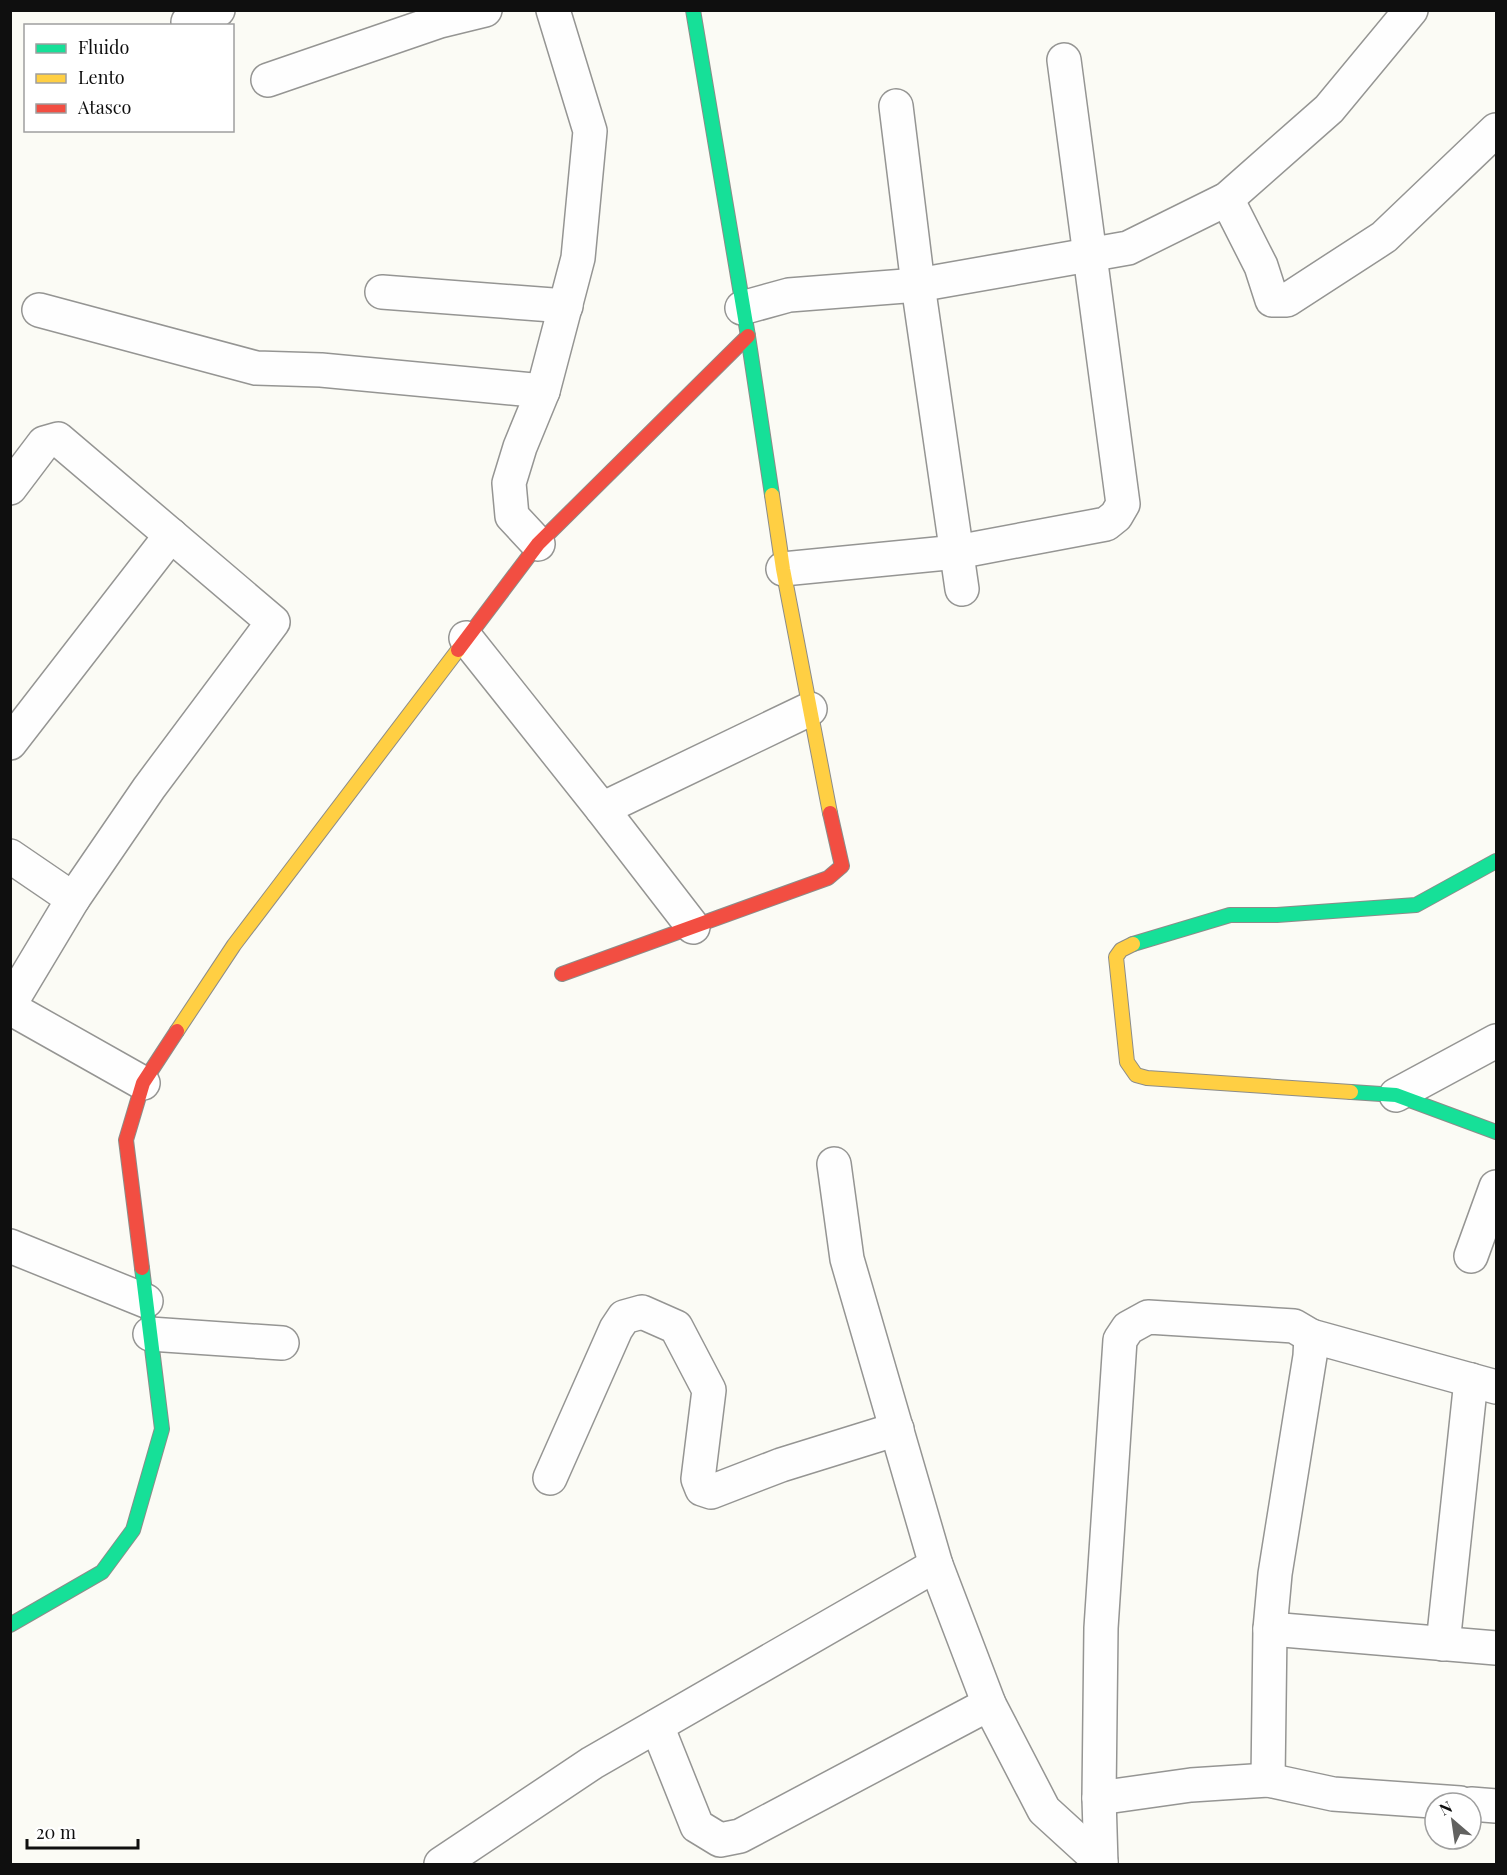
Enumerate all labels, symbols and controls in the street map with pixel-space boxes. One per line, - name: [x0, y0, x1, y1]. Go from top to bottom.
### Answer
- legend: [24, 24, 234, 132]
- text: Fluido: [78, 35, 129, 59]
- text: Lento: [78, 65, 125, 89]
- text: Atasco: [77, 95, 131, 119]
- north arrow: [1423, 1791, 1483, 1851]
- text: N: [1435, 1795, 1456, 1819]
- scale bar: [27, 1812, 138, 1850]
- text: 20 m: [36, 1820, 76, 1844]

